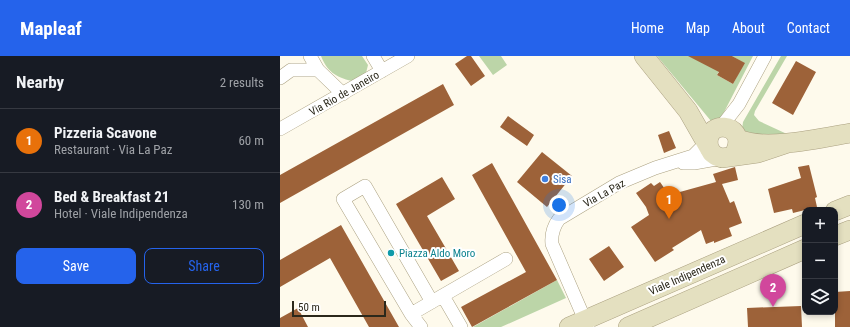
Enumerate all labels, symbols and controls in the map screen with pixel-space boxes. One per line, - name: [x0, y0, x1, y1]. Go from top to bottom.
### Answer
- text: Mapleaf: [20, 17, 82, 40]
- text: Home: [631, 20, 664, 36]
- text: Map: [686, 20, 710, 36]
- text: About: [732, 20, 765, 36]
- text: Contact: [787, 20, 830, 36]
- street label: Via Rio de Janeiro: [307, 68, 382, 119]
- text: Nearby: [16, 72, 64, 92]
- text: 2 results: [220, 75, 264, 90]
- text: Pizzeria Scavone: [54, 124, 157, 142]
- text: 1: [26, 133, 32, 148]
- text: 60 m: [238, 133, 264, 148]
- text: Restaurant · Via La Paz: [54, 142, 172, 157]
- place label: Sisa: [553, 173, 572, 186]
- marker: Sisa: [540, 174, 550, 184]
- street label: Via La Paz: [581, 177, 627, 210]
- pin: 1: [656, 186, 682, 219]
- text: Bed & Breakfast 21: [54, 188, 169, 206]
- your location: [549, 195, 569, 215]
- text: 2: [26, 197, 32, 212]
- text: 130 m: [232, 197, 264, 212]
- text: Hotel · Viale Indipendenza: [54, 206, 188, 221]
- map controls: [802, 207, 838, 315]
- button: +: [802, 207, 838, 243]
- button: −: [802, 243, 838, 279]
- place label: Piazza Aldo Moro: [399, 247, 476, 260]
- button: Save: [16, 248, 136, 284]
- button: Share: [144, 248, 264, 284]
- marker: Piazza Aldo Moro: [386, 248, 396, 258]
- street label: Viale Indipendenza: [647, 253, 727, 298]
- pin: 2: [760, 274, 786, 307]
- button: layers: [802, 279, 838, 315]
- scale bar: [292, 299, 386, 318]
- text: 50 m: [298, 301, 320, 314]

